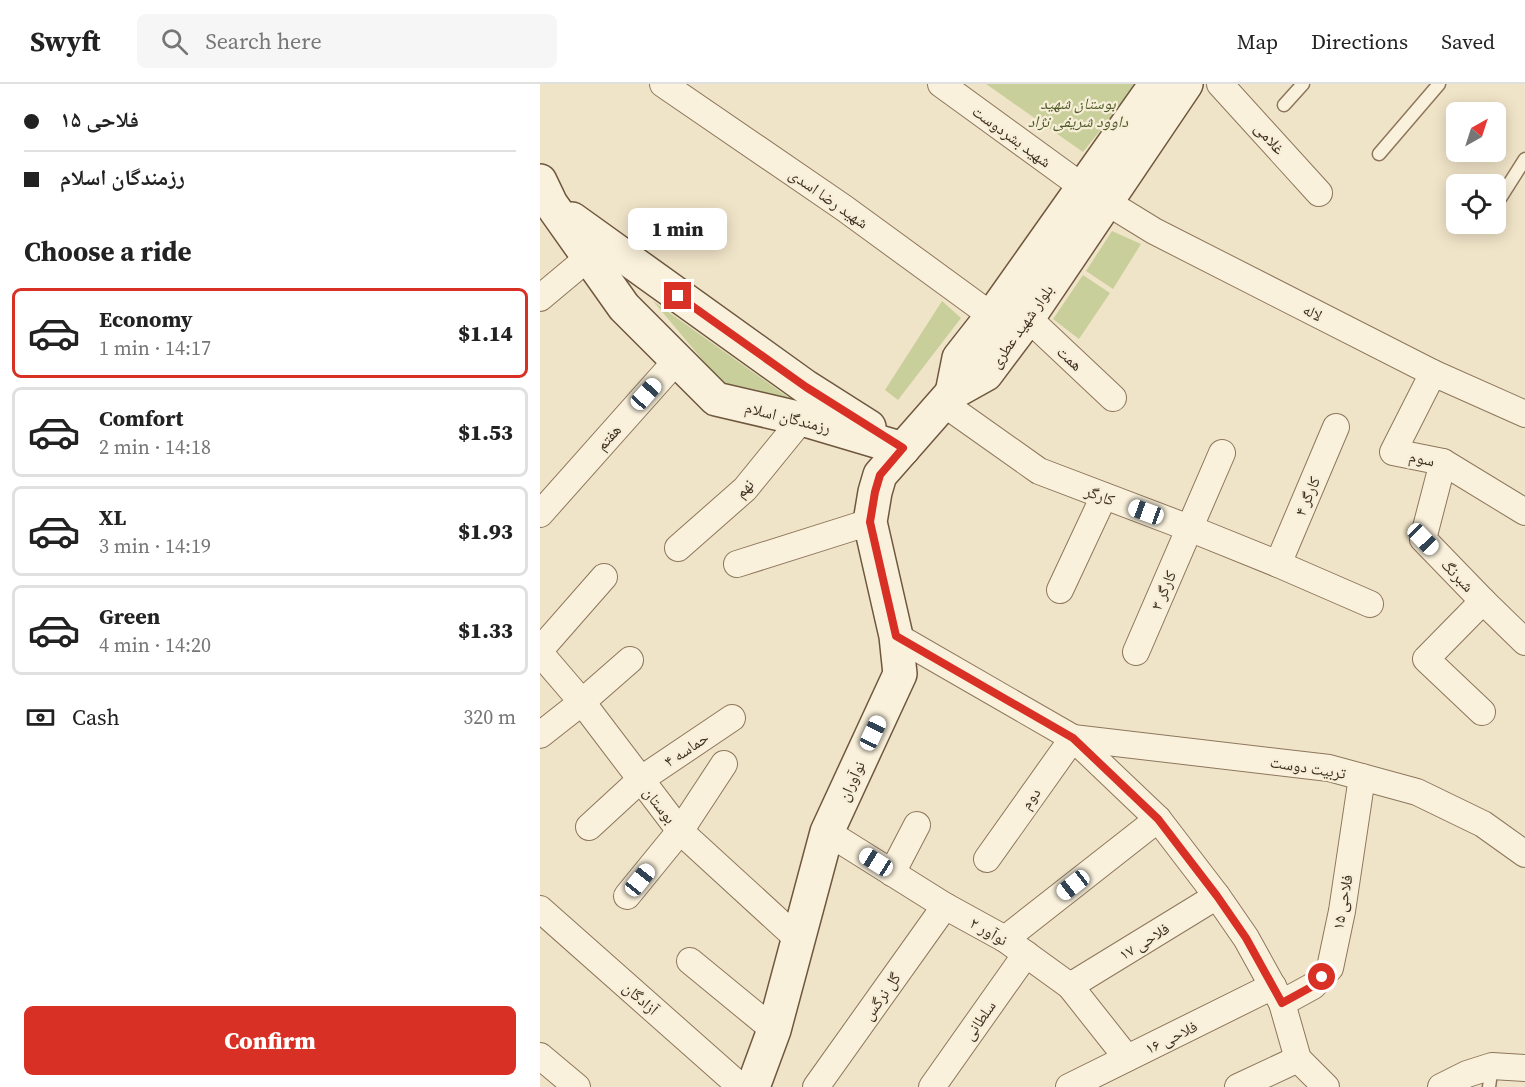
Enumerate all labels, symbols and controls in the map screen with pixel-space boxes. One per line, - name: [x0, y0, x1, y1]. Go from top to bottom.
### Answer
- search box: [137, 14, 557, 68]
- text: Swyft: [30, 22, 101, 60]
- icon: search: [158, 25, 191, 58]
- text: Search here: [206, 26, 322, 56]
- text: Map: [1237, 27, 1278, 56]
- text: Directions: [1311, 27, 1408, 56]
- text: Saved: [1441, 27, 1495, 56]
- park label: بوستان شهید داوود شریفی نژاد: [1028, 92, 1129, 132]
- street label: شهید بشردوست: [968, 100, 1056, 172]
- north arrow: [1446, 102, 1506, 162]
- map controls: [1446, 102, 1506, 234]
- text: فلاحی ۱۵: [60, 104, 139, 134]
- street label: غلامی: [1250, 117, 1290, 159]
- text: رزمندگان اسلام: [60, 162, 185, 192]
- street label: شهید رضا اسدی: [785, 163, 873, 233]
- button: locate: [1446, 174, 1506, 234]
- callout: 1 min: [628, 209, 728, 251]
- text: 1 min: [651, 215, 704, 243]
- text: Choose a ride: [24, 233, 192, 270]
- street label: بلوار شهید عطری: [984, 280, 1058, 372]
- route end: [664, 282, 691, 309]
- street label: لاله: [1300, 298, 1326, 326]
- text: Economy: [99, 304, 193, 334]
- icon: car: [27, 306, 81, 360]
- text: $1.14: [458, 318, 513, 348]
- text: 1 min · 14:17: [99, 334, 211, 362]
- street label: همت: [1052, 340, 1088, 376]
- car: [627, 375, 665, 413]
- street label: رزمندگان اسلام: [743, 396, 833, 438]
- text: Comfort: [99, 403, 183, 433]
- icon: car: [27, 405, 81, 459]
- text: $1.53: [458, 417, 513, 447]
- street label: هفتم: [590, 419, 626, 455]
- text: 2 min · 14:18: [99, 433, 211, 461]
- street label: سوم: [1407, 445, 1437, 471]
- street label: کارگر ۴: [1289, 473, 1325, 519]
- street label: نهم: [730, 474, 758, 502]
- street label: کارگر: [1081, 479, 1118, 511]
- car: [1126, 497, 1166, 527]
- text: XL: [99, 502, 126, 532]
- icon: car: [27, 504, 81, 558]
- text: $1.93: [458, 516, 513, 546]
- car: [1404, 520, 1442, 558]
- text: 3 min · 14:19: [99, 532, 211, 560]
- street label: شبرنگ: [1437, 554, 1479, 596]
- street label: کارگر ۳: [1145, 567, 1181, 613]
- text: Green: [99, 601, 160, 631]
- icon: car: [27, 603, 81, 657]
- text: $1.33: [458, 615, 513, 645]
- text: 4 min · 14:20: [99, 631, 211, 659]
- icon: cash: [24, 701, 57, 734]
- text: Cash: [72, 702, 120, 732]
- text: 320 m: [463, 703, 516, 731]
- car: [857, 713, 889, 753]
- street label: حماسه ۴: [659, 726, 713, 772]
- street label: تربیت دوست: [1268, 750, 1348, 784]
- street label: نوآوران: [832, 757, 870, 805]
- street label: بوستان: [639, 782, 681, 828]
- street label: دوم: [1015, 783, 1045, 813]
- car: [856, 845, 896, 879]
- car: [622, 860, 658, 900]
- car: [1053, 867, 1093, 903]
- street label: فلاحی ۱۵: [1326, 873, 1358, 931]
- street label: نوآور ۲: [966, 911, 1012, 951]
- street label: فلاحی ۱۷: [1115, 917, 1173, 965]
- route start: [1308, 963, 1335, 990]
- street label: گل نرگس: [857, 967, 906, 1024]
- street label: آزادگان: [619, 976, 664, 1020]
- street label: سلطانی: [957, 996, 1001, 1044]
- button: Confirm: [24, 1006, 516, 1075]
- street label: فلاحی ۱۶: [1141, 1015, 1201, 1059]

